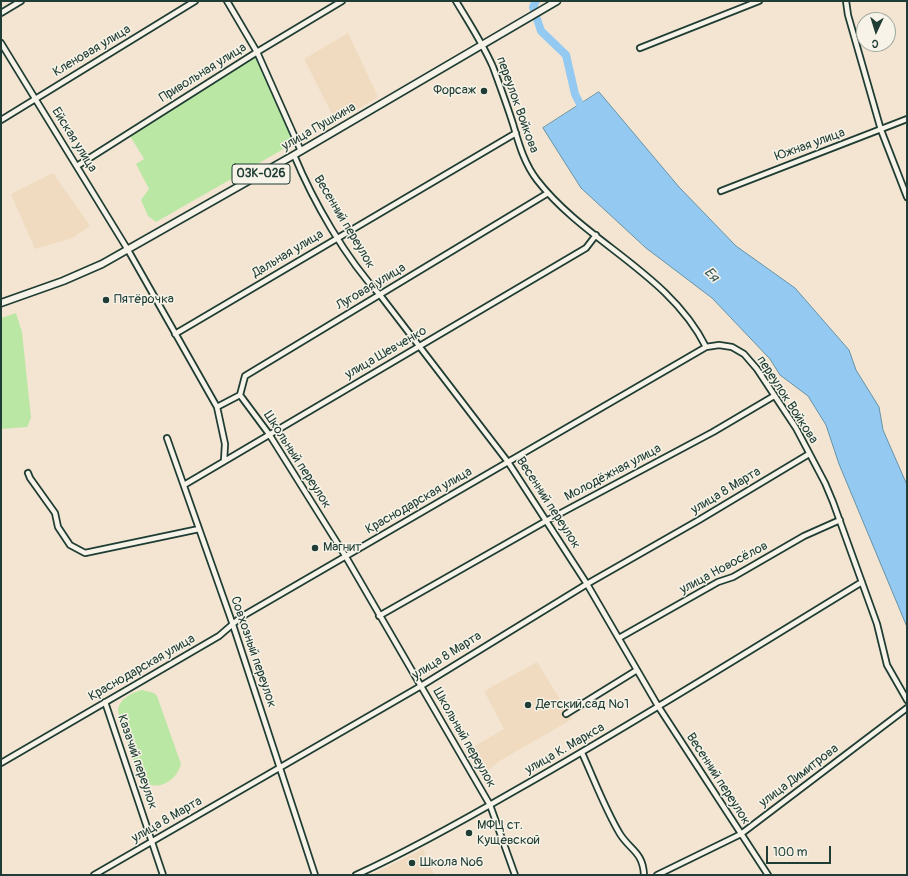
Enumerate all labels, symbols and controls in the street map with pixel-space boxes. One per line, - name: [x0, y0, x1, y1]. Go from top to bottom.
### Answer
- north arrow: [856, 12, 896, 52]
- street label: Кленовая улица: [50, 22, 134, 80]
- text: С: [871, 37, 879, 50]
- street label: Привольная улица: [157, 40, 249, 106]
- street label: переулок Войкова: [492, 55, 542, 155]
- place label: Форсаж: [433, 83, 476, 99]
- marker: Форсаж: [479, 86, 489, 96]
- street label: улица Пушкина: [279, 100, 359, 154]
- street label: Ейская улица: [48, 105, 100, 175]
- street label: Южная улица: [773, 125, 847, 165]
- road number: 03К-026: [232, 164, 290, 184]
- street label: Весенний переулок: [310, 172, 378, 272]
- street label: Дальная улица: [249, 227, 327, 281]
- street label: Луговая улица: [333, 260, 409, 314]
- water label: Ея: [700, 264, 722, 286]
- place label: Пятёрочка: [114, 292, 174, 308]
- marker: Пятёрочка: [101, 295, 111, 305]
- street label: улица Шевченко: [342, 323, 430, 383]
- street label: переулок Войкова: [753, 353, 821, 447]
- street label: Школьный переулок: [260, 408, 334, 512]
- street label: Молодёжная улица: [562, 441, 664, 505]
- street label: Весенний переулок: [513, 454, 583, 552]
- street label: Краснодарская улица: [363, 464, 475, 538]
- street label: улица 8 Марта: [688, 464, 764, 518]
- street label: улица Новосёлов: [677, 538, 771, 598]
- place label: Магнит: [323, 540, 362, 556]
- marker: Магнит: [310, 543, 320, 553]
- street label: Совхозный переулок: [227, 594, 279, 710]
- street label: улица 8 Марта: [410, 629, 484, 683]
- street label: Краснодарская улица: [86, 631, 198, 705]
- street label: Школьный переулок: [429, 685, 499, 791]
- place label: Детский сад №1: [536, 697, 629, 713]
- marker: Детский сад №1: [523, 700, 533, 710]
- street label: Казачий переулок: [114, 713, 160, 811]
- street label: улица К. Маркса: [522, 720, 608, 778]
- street label: Весенний переулок: [683, 730, 753, 828]
- street label: улица Димитрова: [756, 741, 842, 811]
- street label: улица 8 Марта: [129, 794, 205, 846]
- place label: МФЦ ст. Кущевской: [477, 818, 540, 849]
- marker: МФЦ ст. Кущевской: [464, 828, 474, 838]
- scale bar: [768, 838, 833, 864]
- text: 100 m: [773, 845, 807, 860]
- place label: Школа №6: [420, 855, 483, 871]
- marker: Школа №6: [407, 858, 417, 868]

